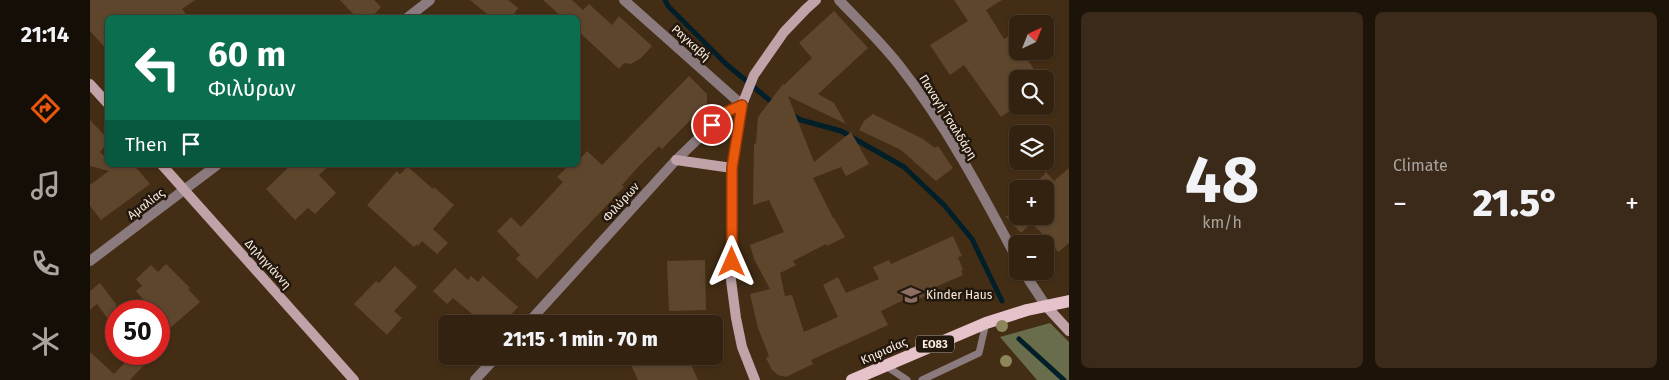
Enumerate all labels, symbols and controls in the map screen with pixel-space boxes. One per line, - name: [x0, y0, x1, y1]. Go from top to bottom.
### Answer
- north arrow: [1009, 15, 1054, 60]
- map controls: [1009, 15, 1054, 280]
- text: 21:14: [21, 21, 69, 48]
- street label: Ραγκαβή: [669, 22, 713, 64]
- text: 60 m: [208, 33, 286, 75]
- icon: left: [125, 35, 190, 100]
- button: search: [1009, 70, 1054, 115]
- street label: Παναγή Τσαλδάρη: [916, 72, 980, 162]
- text: Φιλύρων: [208, 75, 296, 102]
- icon: directions: [28, 91, 63, 126]
- pin: [691, 104, 733, 146]
- icon: arrive: [698, 111, 726, 139]
- button: layers: [1009, 125, 1054, 170]
- icon: arrive: [177, 130, 205, 158]
- text: Then: [125, 133, 167, 156]
- text: 48: [1185, 141, 1259, 219]
- text: Climate: [1393, 156, 1448, 175]
- icon: music: [28, 168, 63, 203]
- street label: Φιλύρων: [600, 179, 642, 224]
- button: +: [1009, 180, 1054, 225]
- text: 21.5°: [1473, 180, 1559, 226]
- street label: Αμαλίας: [125, 185, 168, 222]
- text: −: [1393, 187, 1407, 220]
- text: +: [1625, 187, 1639, 220]
- text: km/h: [1202, 213, 1242, 232]
- position arrow: [705, 235, 757, 287]
- button: −: [1009, 235, 1054, 280]
- street label: Δηληγιάννη: [242, 236, 294, 292]
- icon: phone: [28, 246, 63, 281]
- school or university icon: Kinder Haus: [900, 284, 922, 306]
- place label: Kinder Haus: [926, 288, 993, 302]
- speed limit sign: 50: [105, 300, 170, 365]
- icon: climate: [28, 324, 63, 359]
- text: 21:15 · 1 min · 70 m: [503, 328, 658, 351]
- street label: Κηφισίας: [859, 334, 910, 367]
- road number: ΕΟ83: [916, 336, 954, 352]

